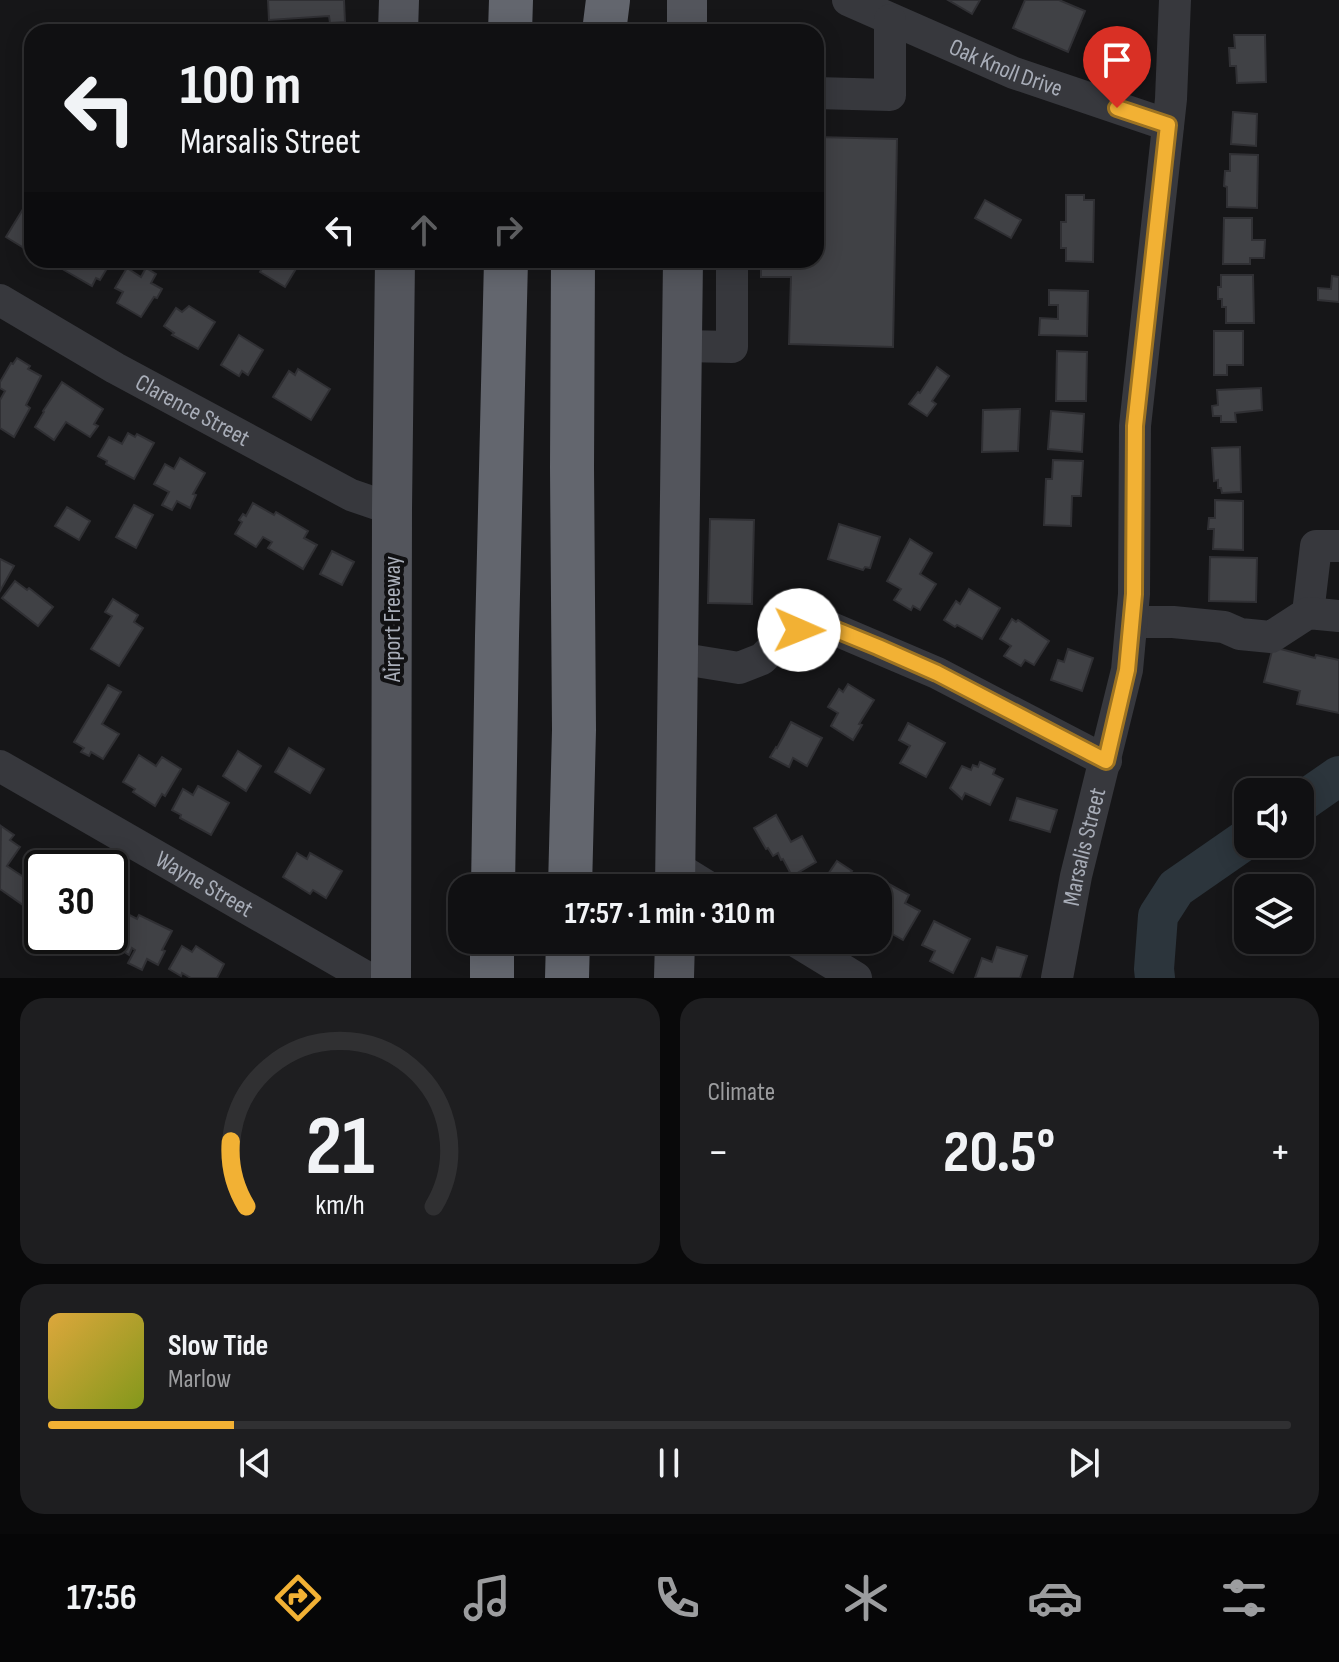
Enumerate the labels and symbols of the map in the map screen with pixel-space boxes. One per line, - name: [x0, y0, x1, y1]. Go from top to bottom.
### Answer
- pin: [1083, 26, 1151, 108]
- street label: Oak Knoll Drive: [945, 32, 1066, 103]
- street label: Clarence Street: [131, 367, 255, 452]
- street label: Airport Freeway: [378, 556, 407, 683]
- position arrow: [757, 588, 841, 672]
- street label: Marsalis Street: [1056, 785, 1112, 908]
- street label: Wayne Street: [151, 844, 258, 923]
- speed limit sign: 30: [24, 850, 128, 954]

